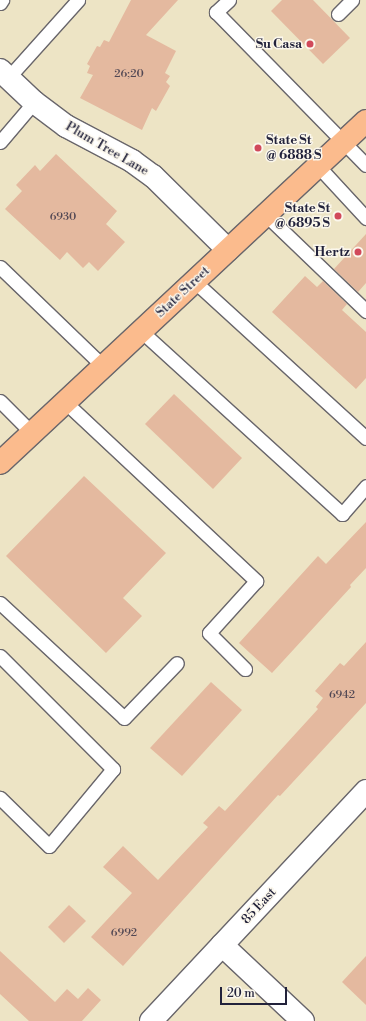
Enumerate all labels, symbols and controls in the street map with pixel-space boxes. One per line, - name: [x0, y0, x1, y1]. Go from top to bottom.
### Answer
- place label: Su Casa: [256, 36, 302, 52]
- marker: Su Casa: [305, 39, 315, 49]
- house number: 26;20: [114, 67, 144, 81]
- street label: Plum Tree Lane: [63, 119, 151, 179]
- place label: State St @ 6888 S: [266, 133, 321, 164]
- marker: State St @ 6888 S: [253, 143, 263, 153]
- place label: State St @ 6895 S: [275, 201, 330, 232]
- house number: 6930: [50, 210, 76, 224]
- marker: State St @ 6895 S: [333, 211, 343, 221]
- place label: Hertz: [315, 244, 350, 260]
- marker: Hertz: [353, 247, 363, 257]
- street label: State Street: [153, 263, 213, 321]
- house number: 6942: [329, 688, 355, 702]
- street label: 85 East: [238, 885, 280, 927]
- house number: 6992: [111, 926, 137, 940]
- scale bar: [222, 979, 289, 1005]
- text: 20 m: [227, 986, 255, 1001]

